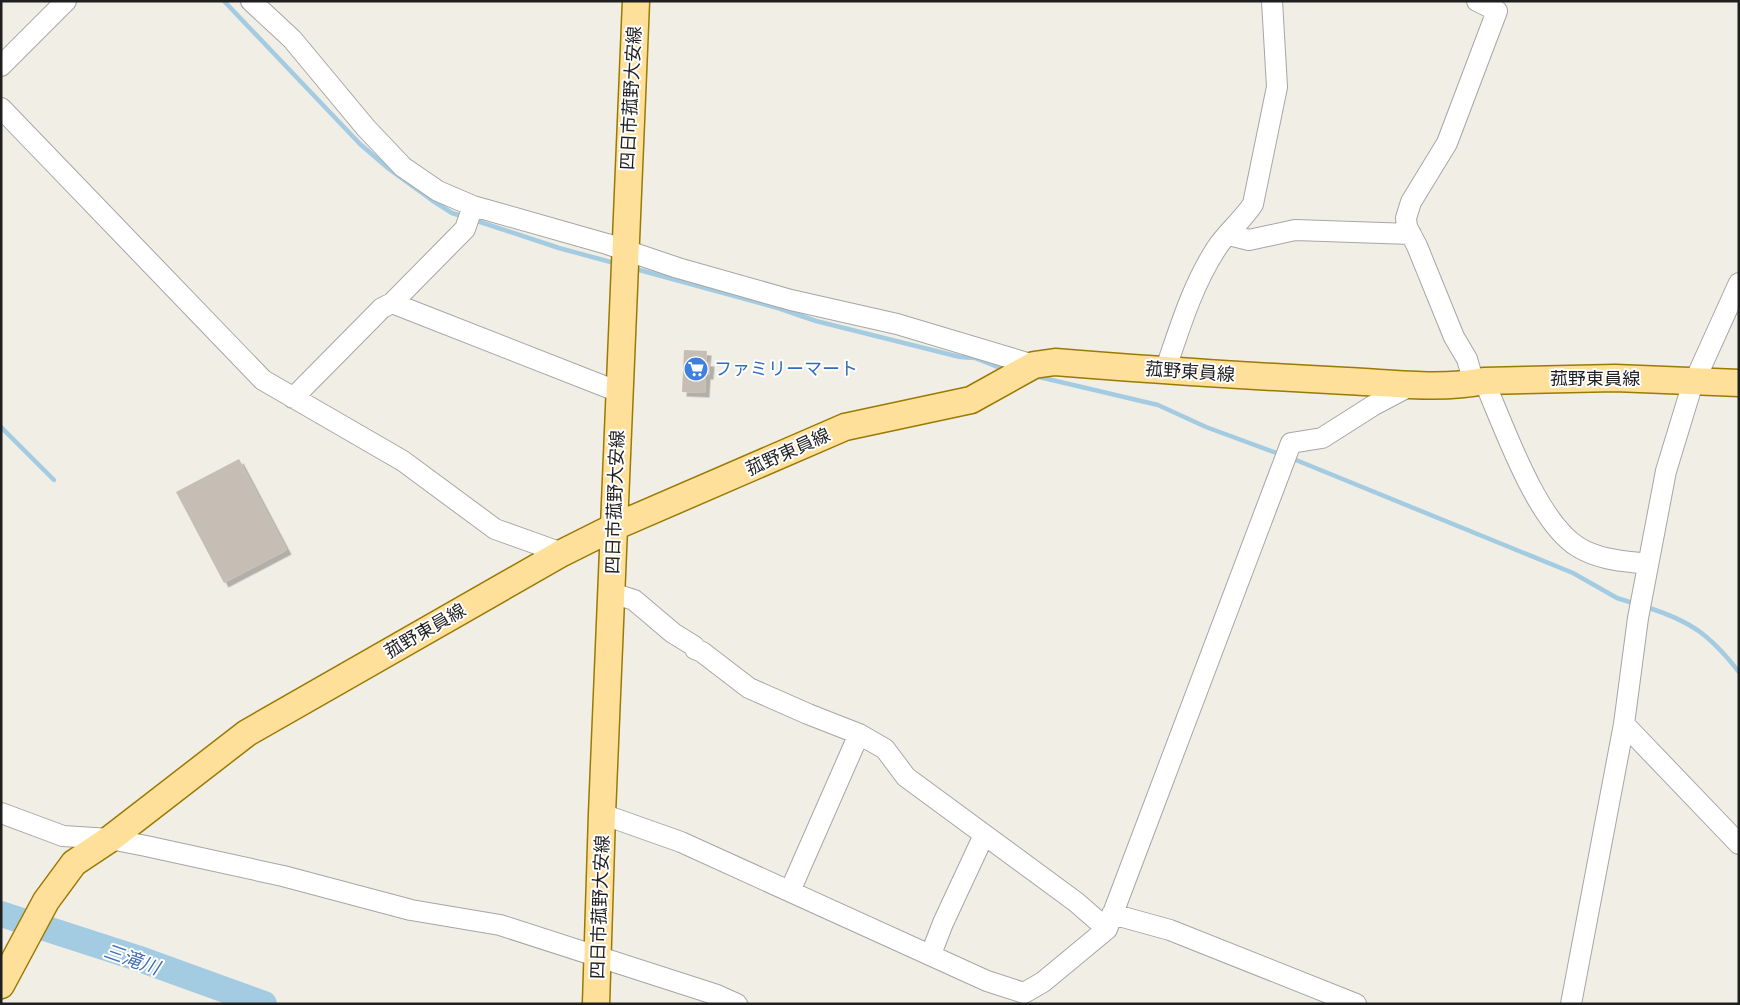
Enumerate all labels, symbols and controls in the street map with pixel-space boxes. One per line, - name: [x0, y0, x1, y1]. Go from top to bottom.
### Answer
- street label: 四日市菰野大安線: [617, 26, 645, 170]
- supermarket icon: ファミリーマート: [683, 356, 709, 382]
- place label: ファミリーマート: [714, 359, 858, 379]
- street label: 菰野東員線: [1144, 359, 1236, 385]
- street label: 菰野東員線: [1550, 369, 1640, 389]
- street label: 菰野東員線: [743, 425, 833, 479]
- street label: 四日市菰野大安線: [602, 430, 628, 574]
- street label: 菰野東員線: [381, 600, 469, 662]
- street label: 四日市菰野大安線: [587, 835, 613, 979]
- water label: 三滝川: [101, 940, 164, 979]

